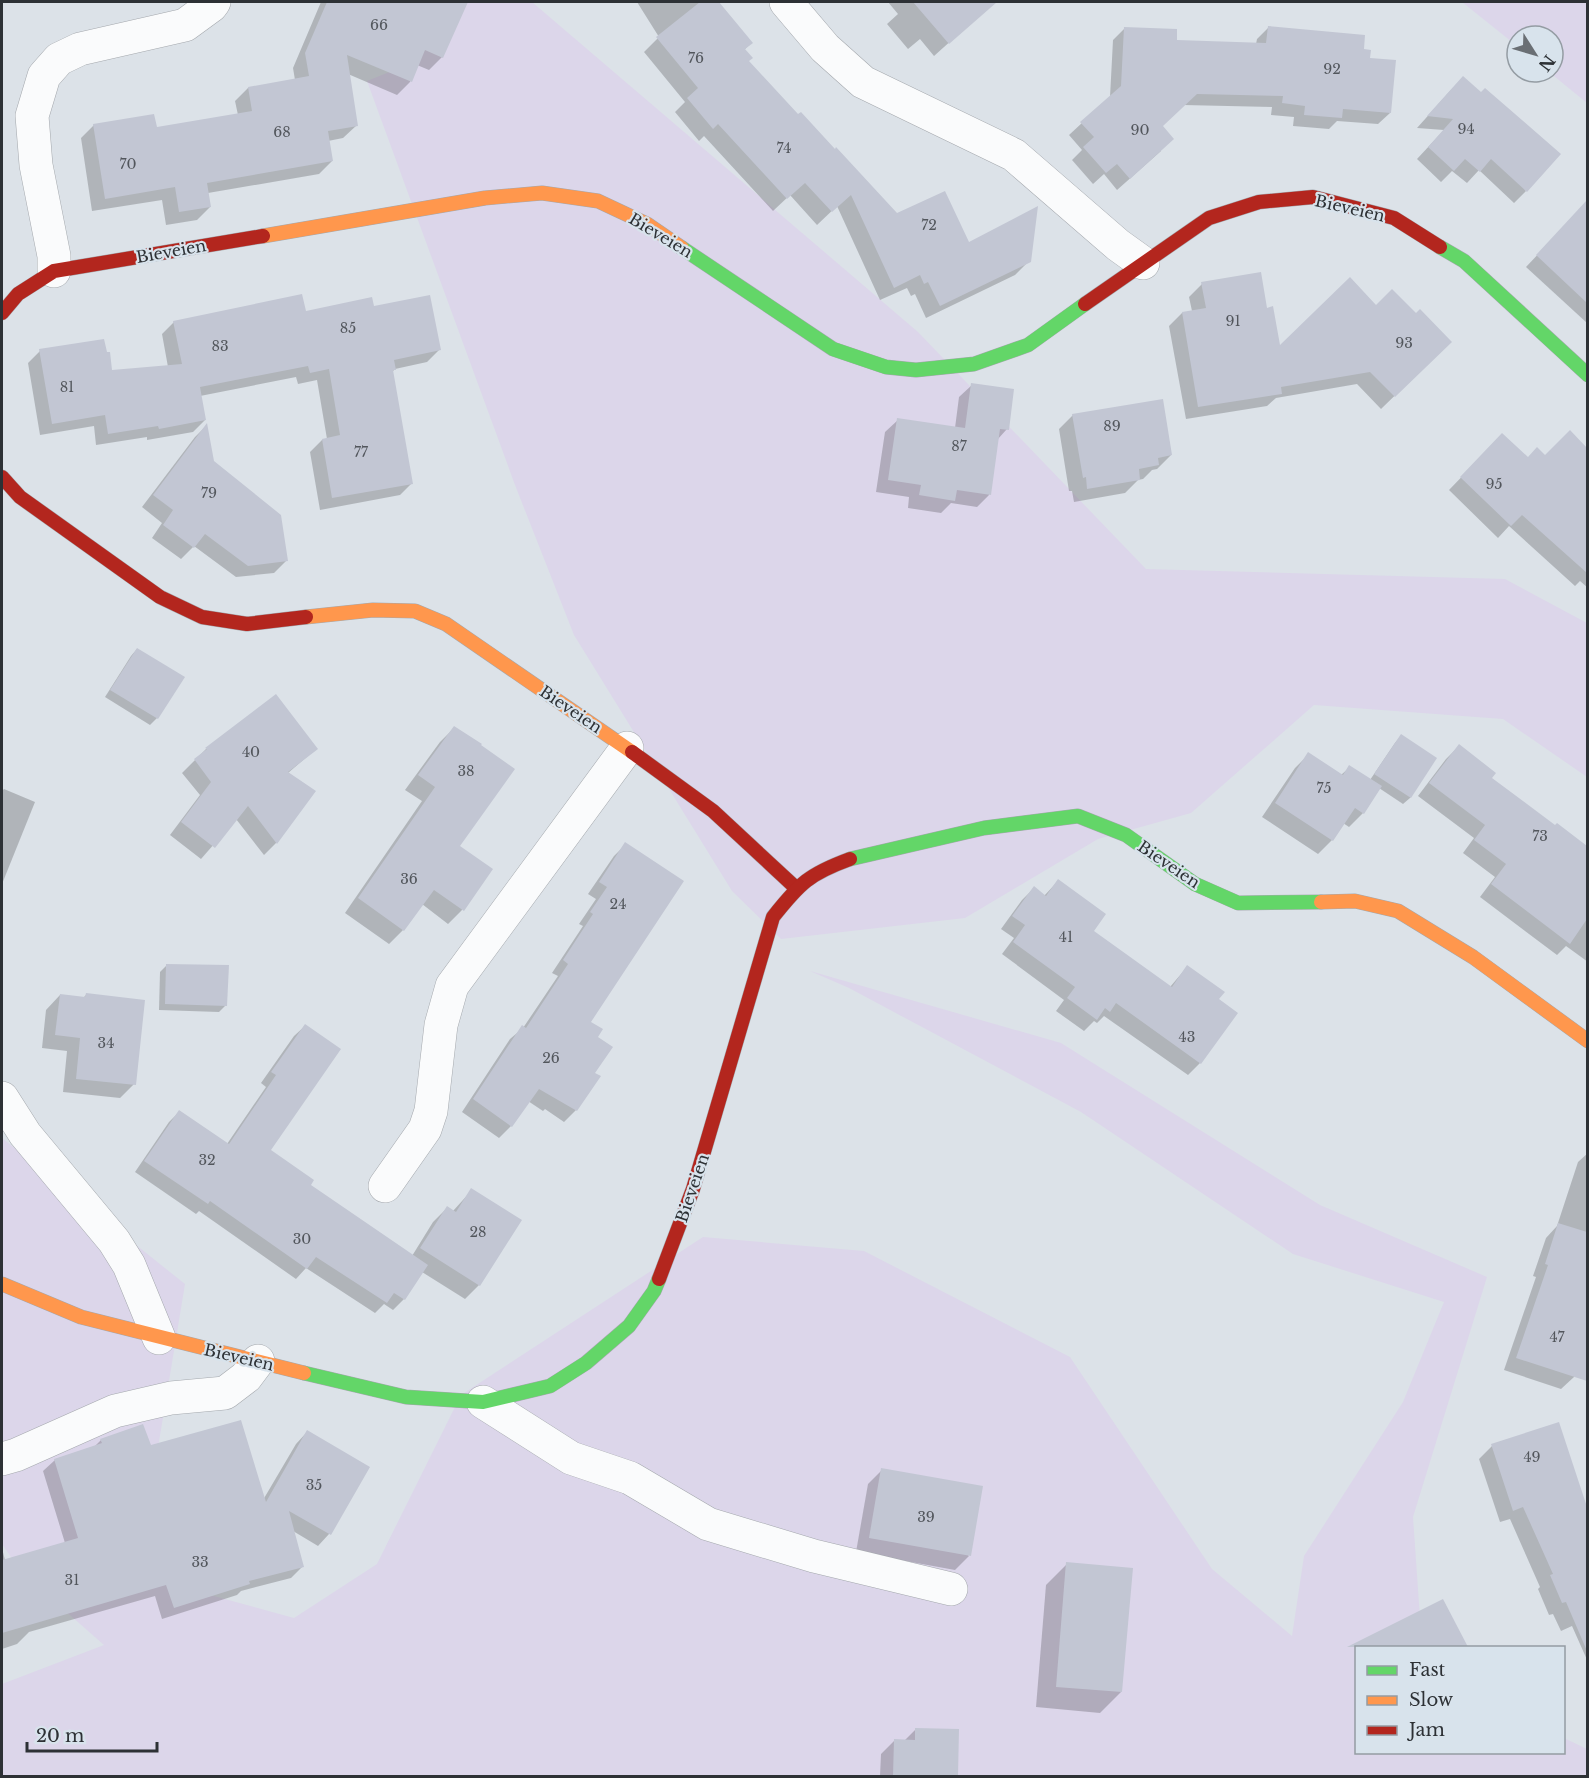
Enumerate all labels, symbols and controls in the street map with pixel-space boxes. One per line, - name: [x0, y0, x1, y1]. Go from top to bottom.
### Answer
- house number: 66: [370, 16, 388, 34]
- north arrow: [1505, 24, 1565, 84]
- house number: 76: [688, 49, 704, 67]
- text: N: [1534, 51, 1559, 75]
- house number: 92: [1323, 60, 1341, 78]
- house number: 94: [1457, 120, 1475, 138]
- house number: 90: [1131, 121, 1150, 139]
- house number: 68: [273, 123, 291, 141]
- house number: 74: [777, 139, 791, 157]
- house number: 70: [119, 155, 137, 173]
- street label: Bieveien: [1313, 190, 1387, 226]
- street label: Bieveien: [625, 208, 697, 262]
- house number: 72: [921, 216, 937, 234]
- street label: Bieveien: [134, 235, 208, 267]
- house number: 91: [1225, 312, 1241, 330]
- house number: 85: [340, 319, 356, 337]
- house number: 93: [1395, 334, 1413, 352]
- house number: 83: [211, 337, 229, 355]
- house number: 81: [60, 378, 74, 396]
- house number: 89: [1103, 417, 1121, 435]
- house number: 87: [951, 437, 968, 455]
- house number: 77: [354, 443, 369, 461]
- house number: 95: [1486, 475, 1503, 493]
- house number: 79: [201, 484, 217, 502]
- street label: Bieveien: [536, 681, 606, 737]
- house number: 40: [242, 743, 260, 761]
- house number: 38: [457, 762, 475, 780]
- house number: 75: [1317, 779, 1331, 797]
- house number: 73: [1532, 827, 1548, 845]
- street label: Bieveien: [1134, 836, 1204, 892]
- house number: 36: [400, 870, 418, 888]
- house number: 24: [610, 895, 626, 913]
- house number: 41: [1059, 928, 1073, 946]
- house number: 43: [1179, 1028, 1195, 1046]
- house number: 34: [98, 1034, 114, 1052]
- house number: 26: [542, 1049, 560, 1067]
- house number: 32: [198, 1151, 216, 1169]
- street label: Bieveien: [671, 1151, 713, 1225]
- house number: 28: [469, 1223, 487, 1241]
- house number: 30: [293, 1230, 311, 1248]
- house number: 47: [1549, 1328, 1566, 1346]
- street label: Bieveien: [202, 1339, 276, 1375]
- house number: 49: [1523, 1448, 1541, 1466]
- house number: 35: [306, 1476, 322, 1494]
- house number: 39: [917, 1508, 935, 1526]
- house number: 33: [191, 1553, 209, 1571]
- house number: 31: [65, 1571, 79, 1589]
- legend: [1355, 1646, 1565, 1754]
- text: Fast: [1409, 1659, 1446, 1681]
- text: Slow: [1409, 1689, 1454, 1711]
- scale bar: [27, 1715, 158, 1753]
- text: Jam: [1407, 1719, 1445, 1741]
- text: 20 m: [36, 1725, 84, 1747]

